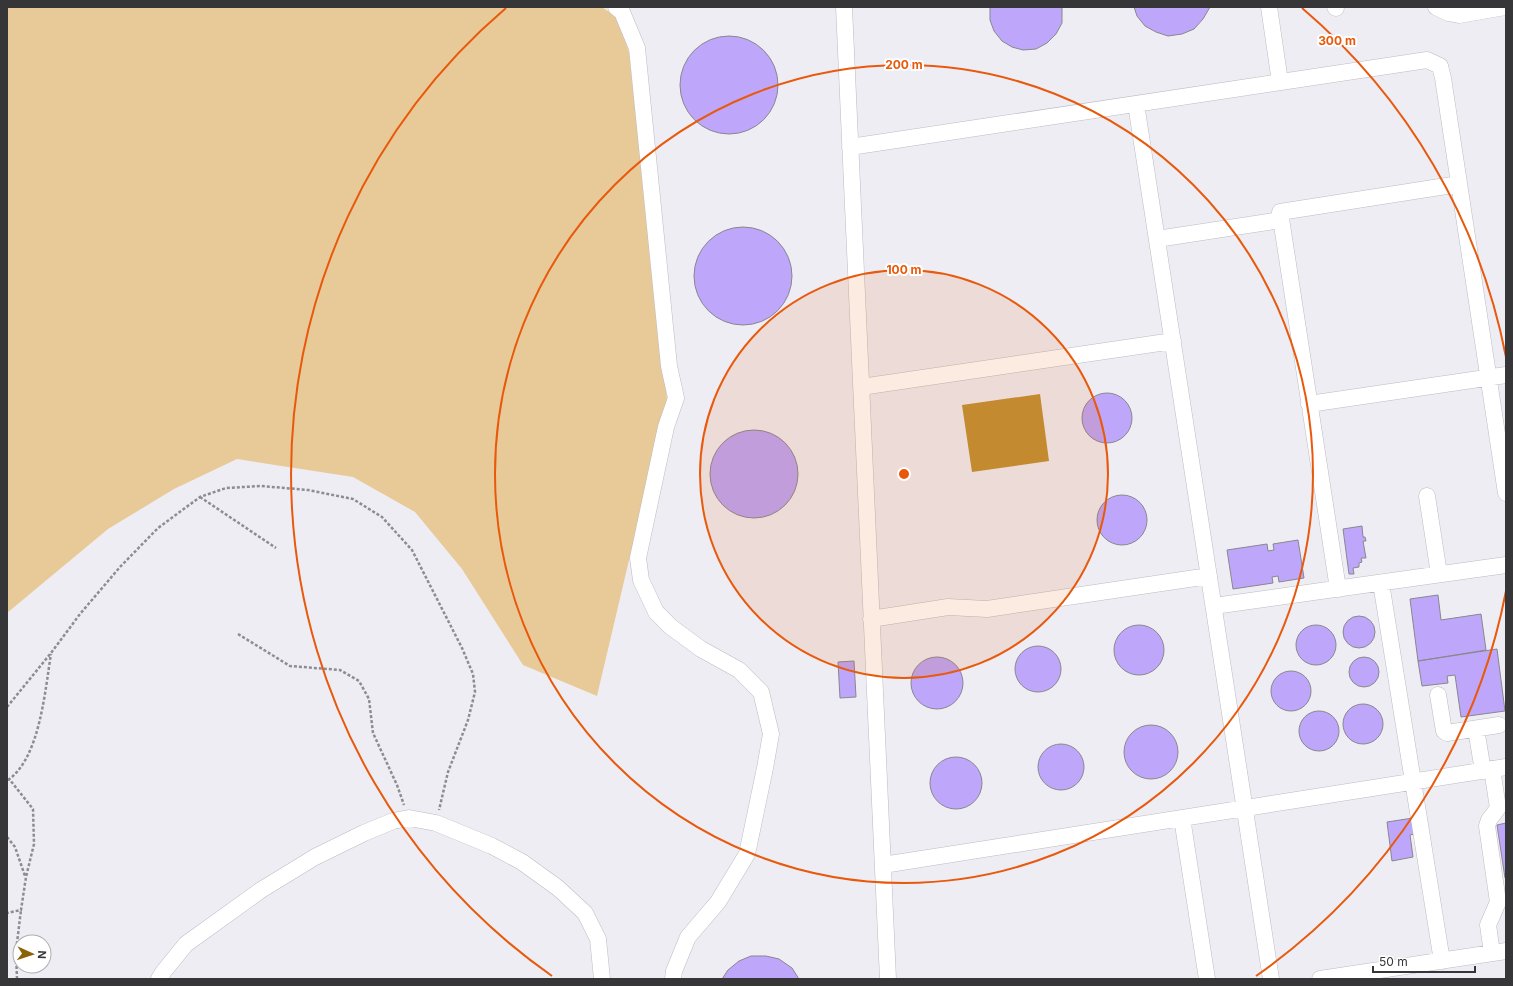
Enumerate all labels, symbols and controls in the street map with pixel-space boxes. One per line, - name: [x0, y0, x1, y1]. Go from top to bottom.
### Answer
- text: 300 m: [1318, 33, 1356, 48]
- text: 200 m: [885, 57, 923, 72]
- text: 100 m: [886, 262, 922, 277]
- centre of rings: [897, 467, 911, 481]
- north arrow: [12, 934, 52, 974]
- scale bar: [1373, 948, 1475, 974]
- text: N: [35, 950, 49, 959]
- text: 50 m: [1379, 954, 1408, 969]

